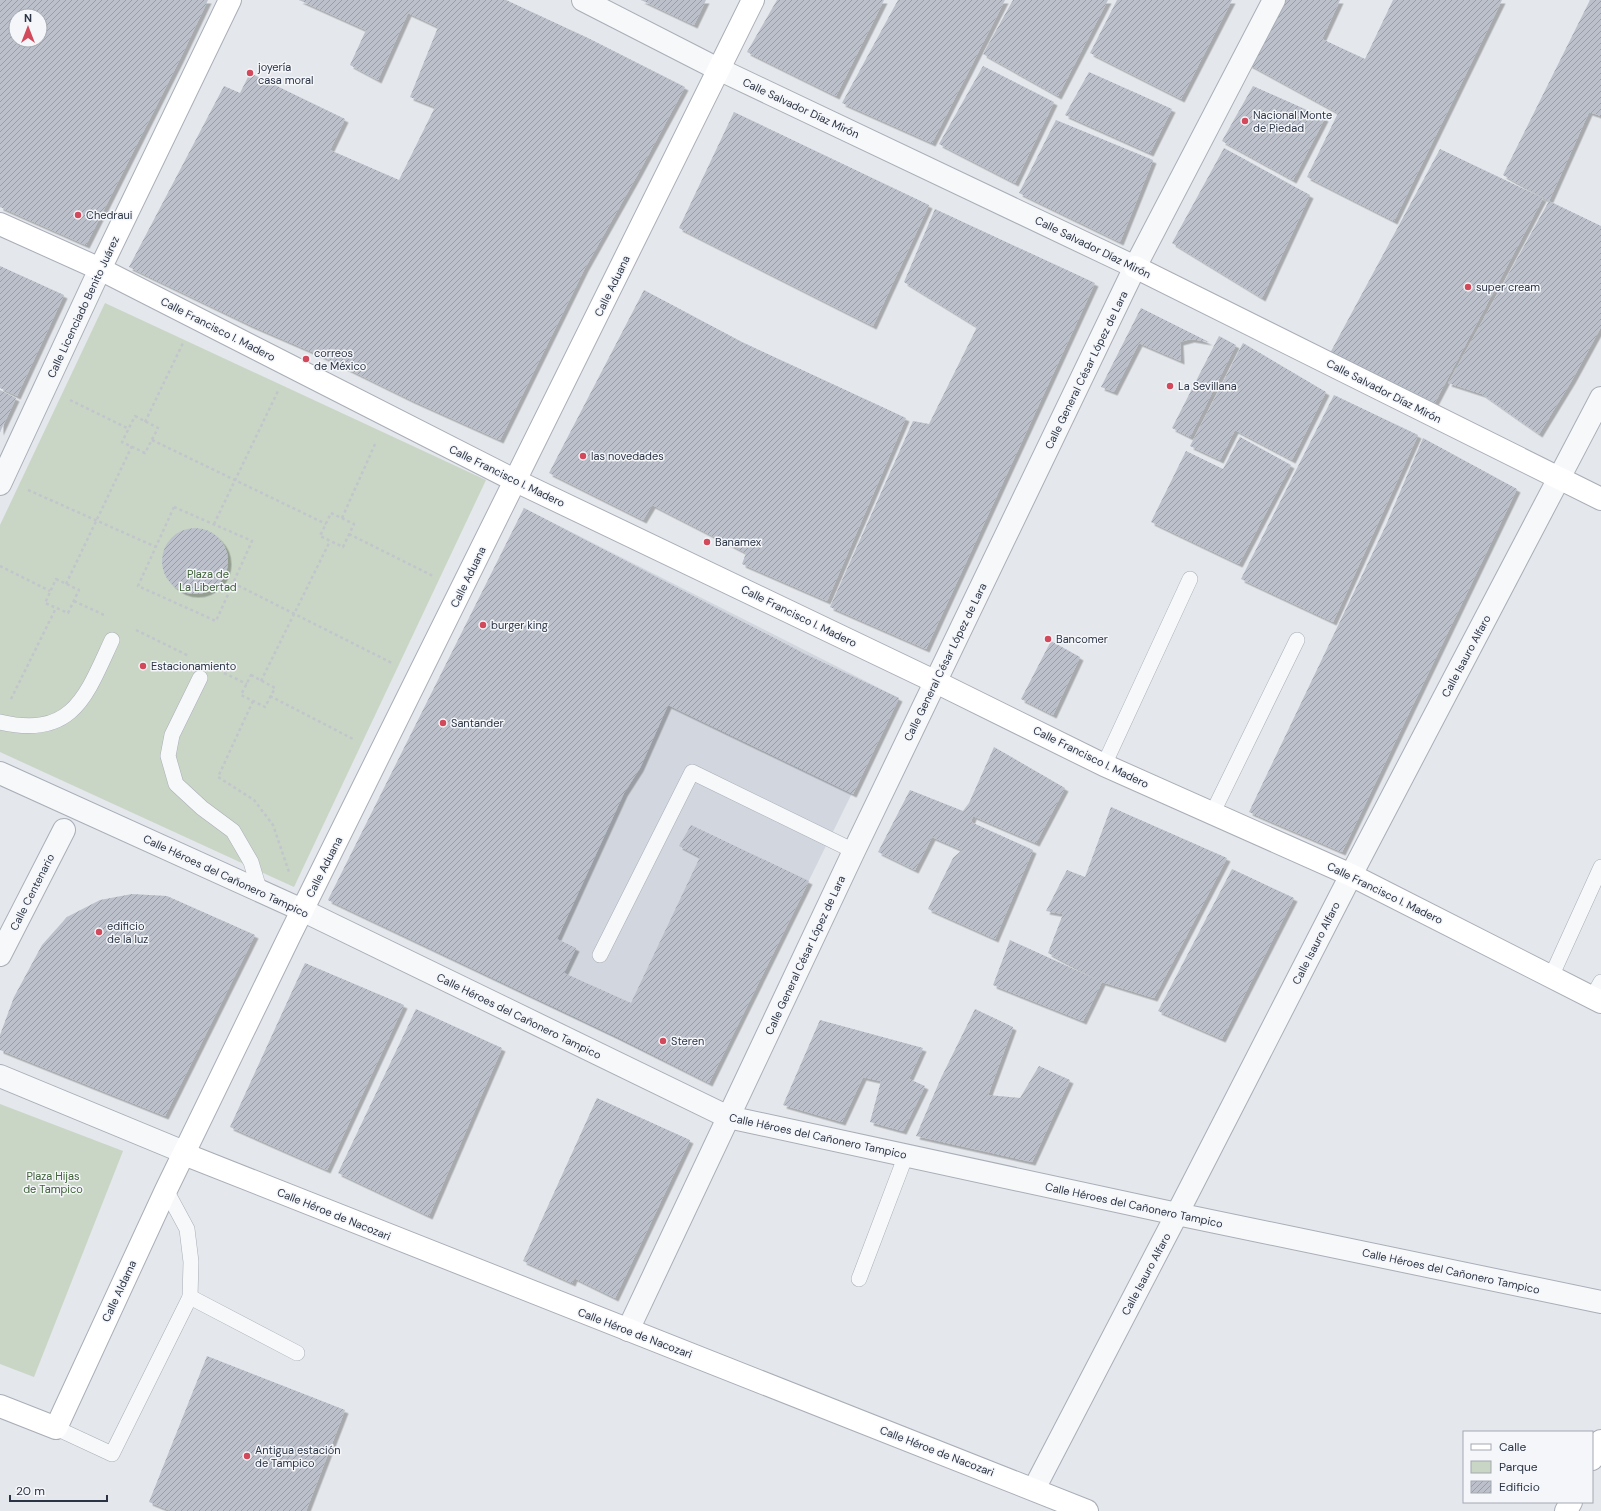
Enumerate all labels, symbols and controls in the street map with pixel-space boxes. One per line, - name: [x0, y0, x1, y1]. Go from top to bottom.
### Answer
- north arrow: [8, 8, 48, 48]
- text: N: [24, 11, 32, 25]
- place label: joyería casa moral: [257, 60, 314, 87]
- marker: joyería casa moral: [245, 68, 255, 78]
- street label: Calle Salvador Díaz Mirón: [740, 75, 862, 141]
- place label: Nacional Monte de Piedad: [1253, 108, 1332, 135]
- marker: Nacional Monte de Piedad: [1240, 116, 1250, 126]
- place label: Chedraui: [86, 208, 132, 222]
- marker: Chedraui: [73, 210, 83, 220]
- street label: Calle Salvador Díaz Mirón: [1033, 213, 1153, 281]
- street label: Calle Licenciado Benito Juárez: [44, 234, 122, 380]
- street label: Calle Aduana: [591, 253, 633, 319]
- place label: super cream: [1476, 280, 1540, 294]
- marker: super cream: [1463, 282, 1473, 292]
- street label: Calle General César López de Lara: [1042, 289, 1130, 451]
- street label: Calle Francisco I. Madero: [158, 294, 278, 364]
- place label: correos de México: [314, 346, 366, 373]
- marker: correos de México: [301, 354, 311, 364]
- street label: Calle Salvador Díaz Mirón: [1324, 356, 1444, 426]
- place label: La Sevillana: [1178, 379, 1237, 393]
- marker: La Sevillana: [1165, 381, 1175, 391]
- street label: Calle Francisco I. Madero: [447, 442, 567, 510]
- place label: las novedades: [591, 449, 664, 463]
- marker: las novedades: [578, 451, 588, 461]
- place label: Banamex: [715, 535, 762, 549]
- marker: Banamex: [702, 537, 712, 547]
- street label: Calle Aduana: [447, 544, 489, 610]
- park label: Plaza de La Libertad: [179, 567, 237, 594]
- street label: Calle General César López de Lara: [901, 581, 989, 743]
- street label: Calle Francisco I. Madero: [739, 582, 859, 650]
- street label: Calle Isauro Alfaro: [1438, 612, 1494, 700]
- place label: burger king: [491, 618, 548, 632]
- marker: burger king: [478, 620, 488, 630]
- place label: Bancomer: [1056, 632, 1108, 646]
- marker: Bancomer: [1043, 634, 1053, 644]
- place label: Estacionamiento: [151, 659, 236, 673]
- marker: Estacionamiento: [138, 661, 148, 671]
- place label: Santander: [451, 716, 504, 730]
- marker: Santander: [438, 718, 448, 728]
- street label: Calle Francisco I. Madero: [1031, 723, 1151, 791]
- street label: Calle Héroes del Cañonero Tampico: [141, 831, 311, 921]
- street label: Calle Aduana: [303, 834, 345, 900]
- street label: Calle Centenario: [7, 851, 57, 933]
- street label: Calle Francisco I. Madero: [1325, 859, 1445, 927]
- street label: Calle General César López de Lara: [762, 873, 848, 1037]
- street label: Calle Isauro Alfaro: [1289, 899, 1343, 987]
- place label: edificio de la luz: [107, 919, 148, 946]
- marker: edificio de la luz: [94, 927, 104, 937]
- street label: Calle Héroes del Cañonero Tampico: [434, 970, 604, 1062]
- place label: Steren: [671, 1034, 704, 1048]
- marker: Steren: [658, 1036, 668, 1046]
- street label: Calle Héroes del Cañonero Tampico: [728, 1110, 908, 1162]
- park label: Plaza Hijas de Tampico: [23, 1169, 83, 1196]
- street label: Calle Héroes del Cañonero Tampico: [1044, 1179, 1224, 1231]
- street label: Calle Héroe de Nacozari: [275, 1185, 393, 1243]
- street label: Calle Isauro Alfaro: [1118, 1230, 1174, 1318]
- street label: Calle Héroes del Cañonero Tampico: [1361, 1245, 1541, 1297]
- street label: Calle Aldama: [99, 1258, 139, 1324]
- street label: Calle Héroe de Nacozari: [576, 1305, 694, 1361]
- street label: Calle Héroe de Nacozari: [878, 1423, 996, 1479]
- legend: [1463, 1431, 1593, 1503]
- text: Calle: [1499, 1439, 1526, 1455]
- place label: Antigua estación de Tampico: [255, 1443, 341, 1470]
- marker: Antigua estación de Tampico: [242, 1451, 252, 1461]
- text: Parque: [1499, 1459, 1538, 1475]
- scale bar: [10, 1477, 107, 1503]
- text: Edificio: [1499, 1479, 1540, 1495]
- text: 20 m: [16, 1483, 45, 1499]

